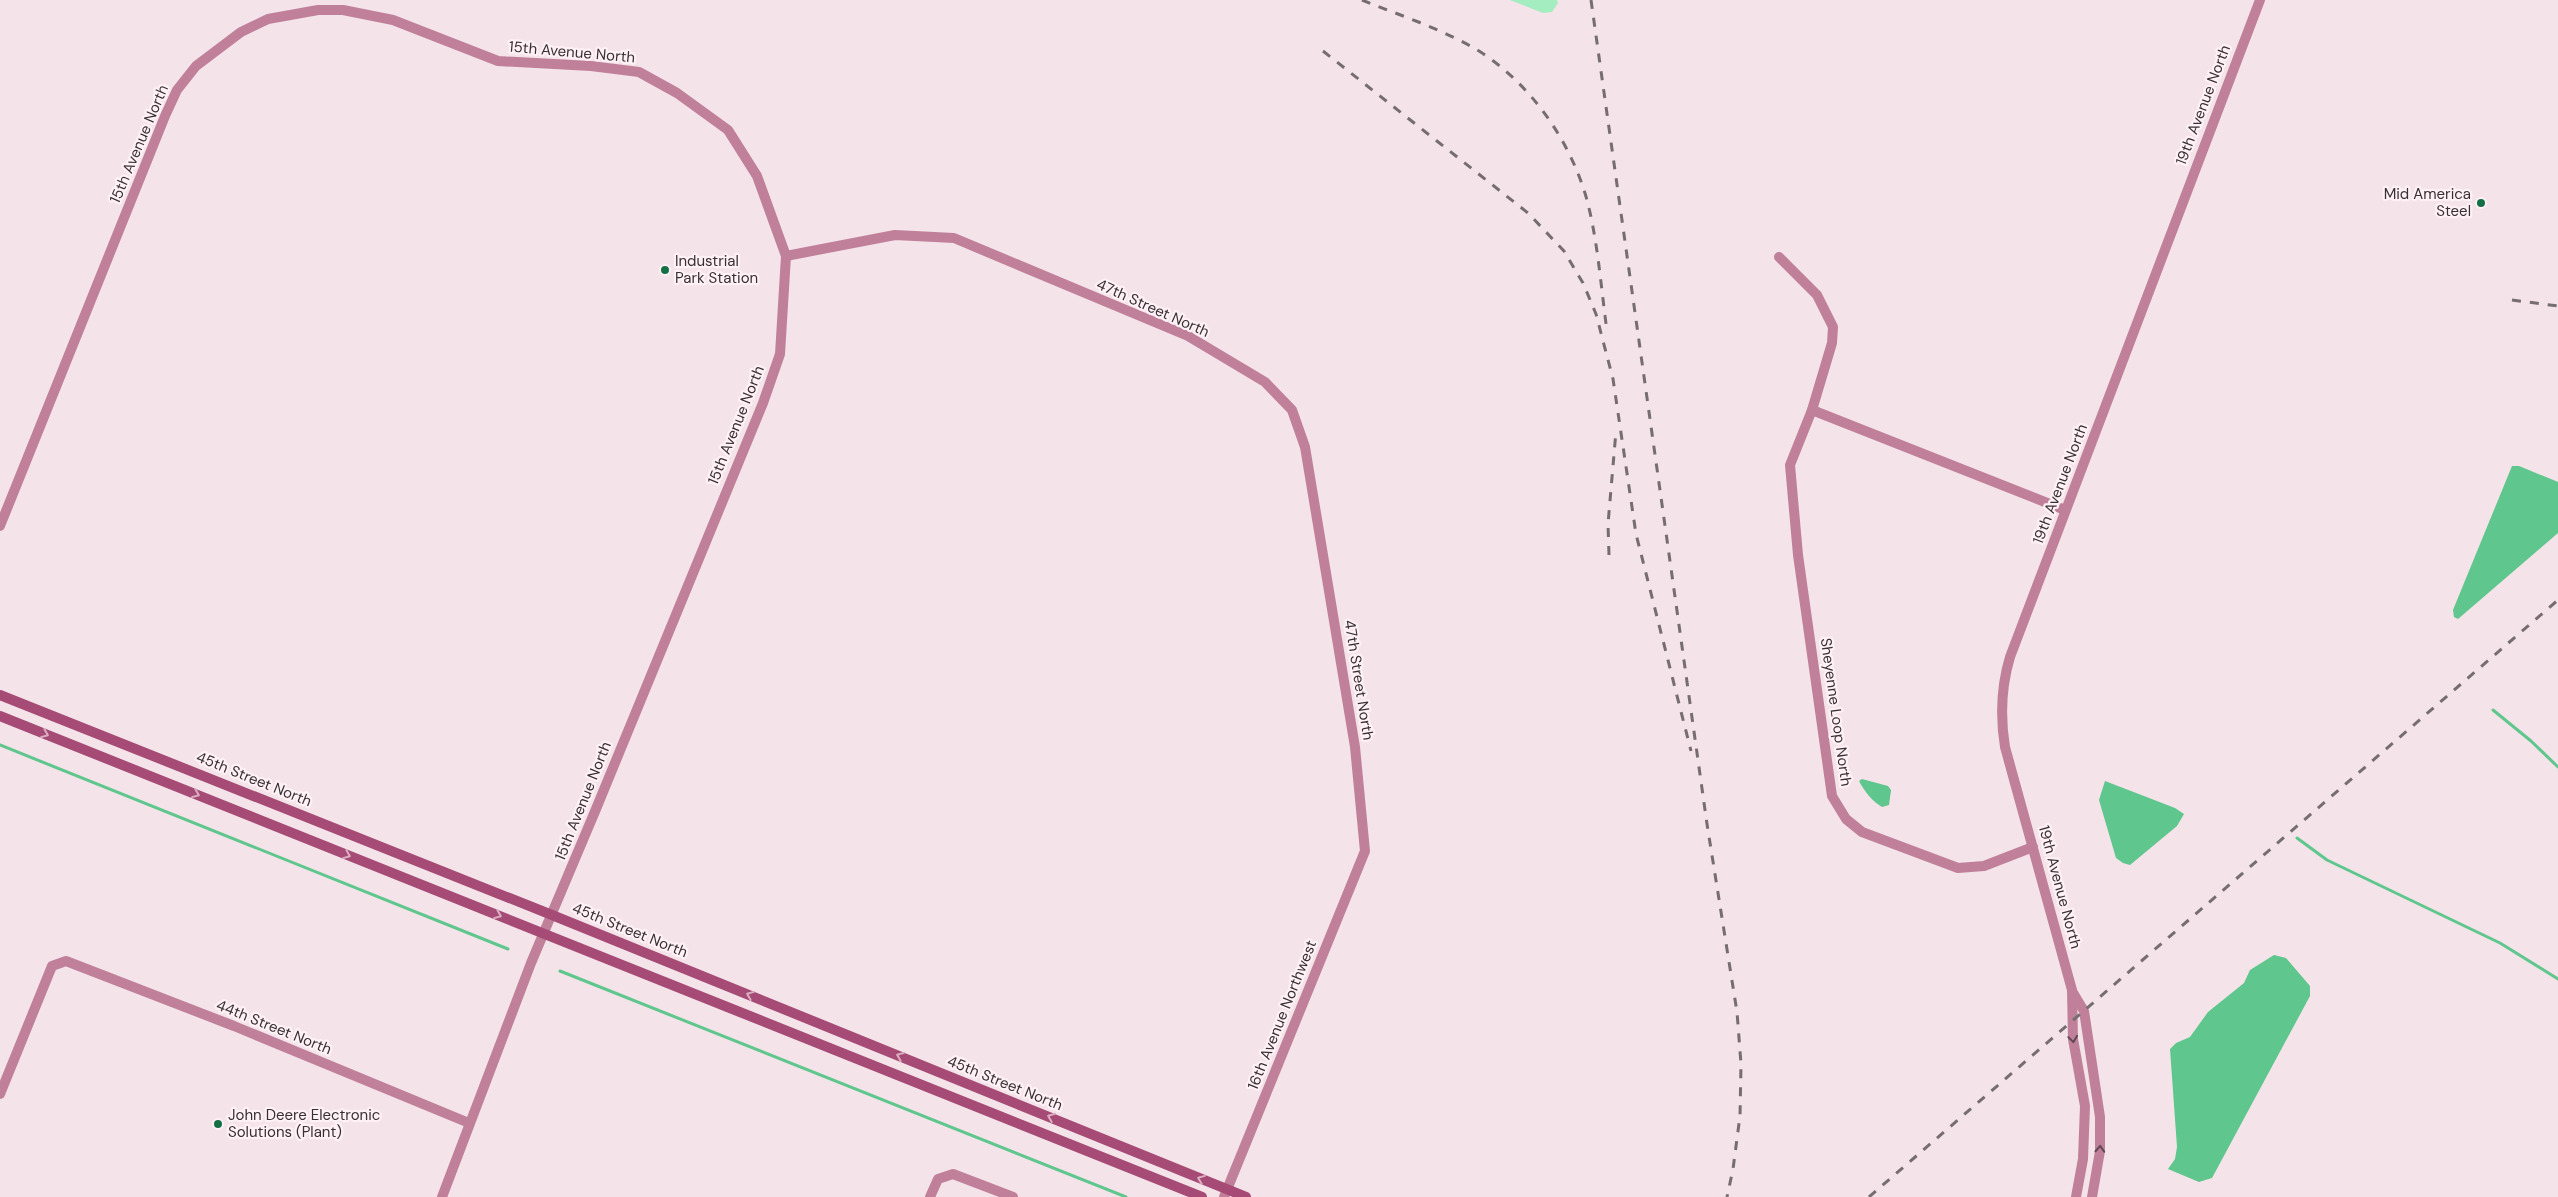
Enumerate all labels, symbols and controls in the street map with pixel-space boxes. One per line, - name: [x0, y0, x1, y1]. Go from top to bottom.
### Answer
- street label: 15th Avenue North: [508, 37, 636, 67]
- street label: 19th Avenue North: [2171, 42, 2235, 168]
- street label: 15th Avenue North: [105, 82, 173, 206]
- place label: Mid America Steel: [2384, 184, 2471, 221]
- marker: Mid America Steel: [2475, 197, 2487, 209]
- place label: Industrial Park Station: [675, 251, 758, 288]
- marker: Industrial Park Station: [659, 264, 671, 276]
- street label: 47th Street North: [1093, 274, 1213, 342]
- street label: 15th Avenue North: [703, 363, 769, 487]
- street label: 19th Avenue North: [2028, 421, 2092, 547]
- street label: 47th Street North: [1340, 618, 1378, 742]
- street label: Sheyenne Loop North: [1816, 637, 1856, 787]
- one-way arrow: [40, 727, 49, 738]
- street label: 15th Avenue North: [550, 739, 616, 863]
- street label: 45th Street North: [193, 747, 315, 811]
- one-way arrow: [191, 788, 200, 798]
- street label: 19th Avenue North: [2034, 823, 2086, 951]
- one-way arrow: [342, 848, 351, 859]
- street label: 45th Street North: [569, 898, 691, 962]
- one-way arrow: [493, 909, 502, 919]
- street label: 16th Avenue Northwest: [1243, 937, 1321, 1093]
- one-way arrow: [746, 991, 755, 1001]
- street label: 44th Street North: [213, 995, 335, 1059]
- one-way arrow: [2067, 1035, 2078, 1043]
- street label: 45th Street North: [944, 1051, 1066, 1115]
- one-way arrow: [896, 1052, 905, 1062]
- place label: John Deere Electronic Solutions (Plant): [228, 1105, 380, 1142]
- one-way arrow: [1047, 1113, 1056, 1124]
- marker: John Deere Electronic Solutions (Plant): [212, 1118, 224, 1130]
- one-way arrow: [2094, 1145, 2105, 1153]
- one-way arrow: [1197, 1175, 1206, 1185]

